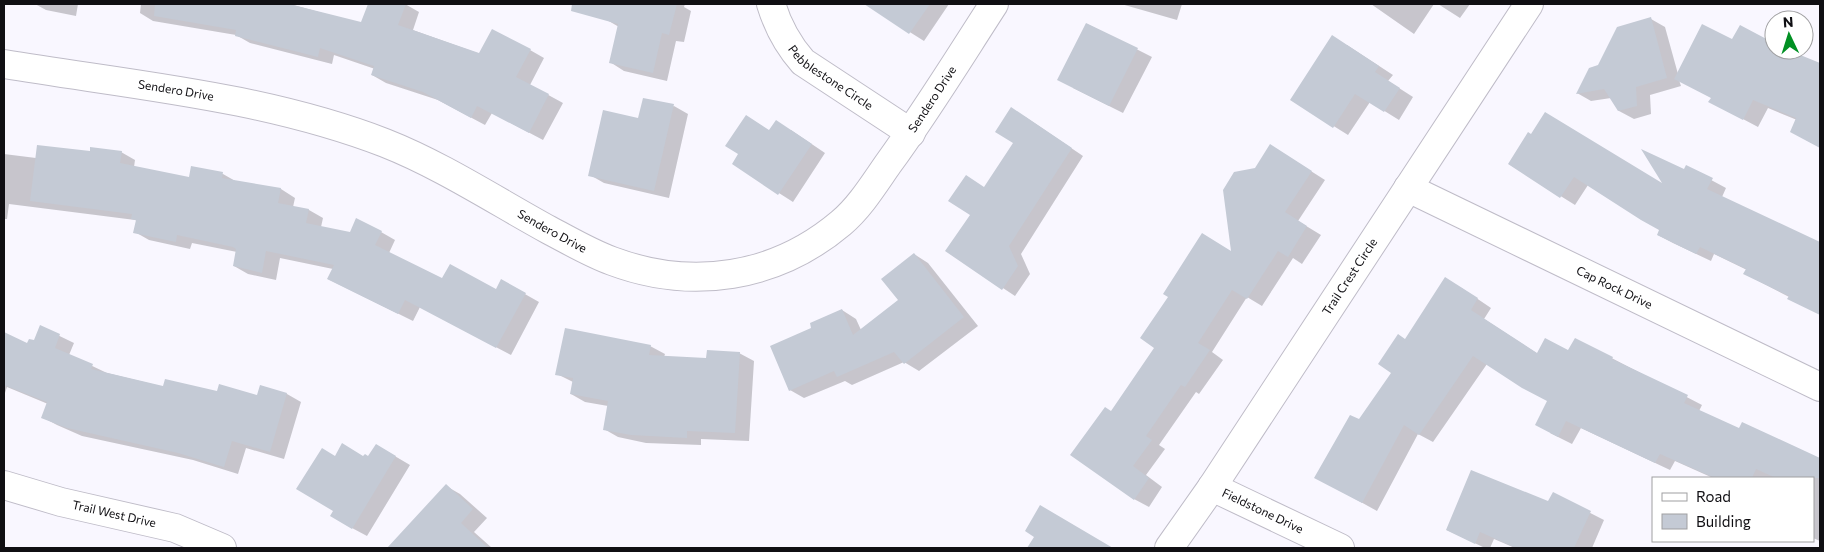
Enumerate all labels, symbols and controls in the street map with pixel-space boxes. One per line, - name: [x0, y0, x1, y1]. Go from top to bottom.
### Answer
- north arrow: [1764, 10, 1814, 60]
- text: N: [1782, 13, 1794, 30]
- street label: Pebblestone Circle: [786, 42, 876, 112]
- street label: Sendero Drive: [905, 63, 958, 135]
- street label: Sendero Drive: [137, 76, 215, 103]
- street label: Sendero Drive: [516, 206, 589, 255]
- street label: Trail Crest Circle: [1319, 235, 1379, 317]
- street label: Cap Rock Drive: [1574, 262, 1655, 311]
- legend: [1652, 477, 1814, 542]
- street label: Fieldstone Drive: [1220, 485, 1306, 536]
- text: Road: [1696, 487, 1731, 505]
- street label: Trail West Drive: [71, 497, 158, 529]
- text: Building: [1696, 512, 1751, 530]

